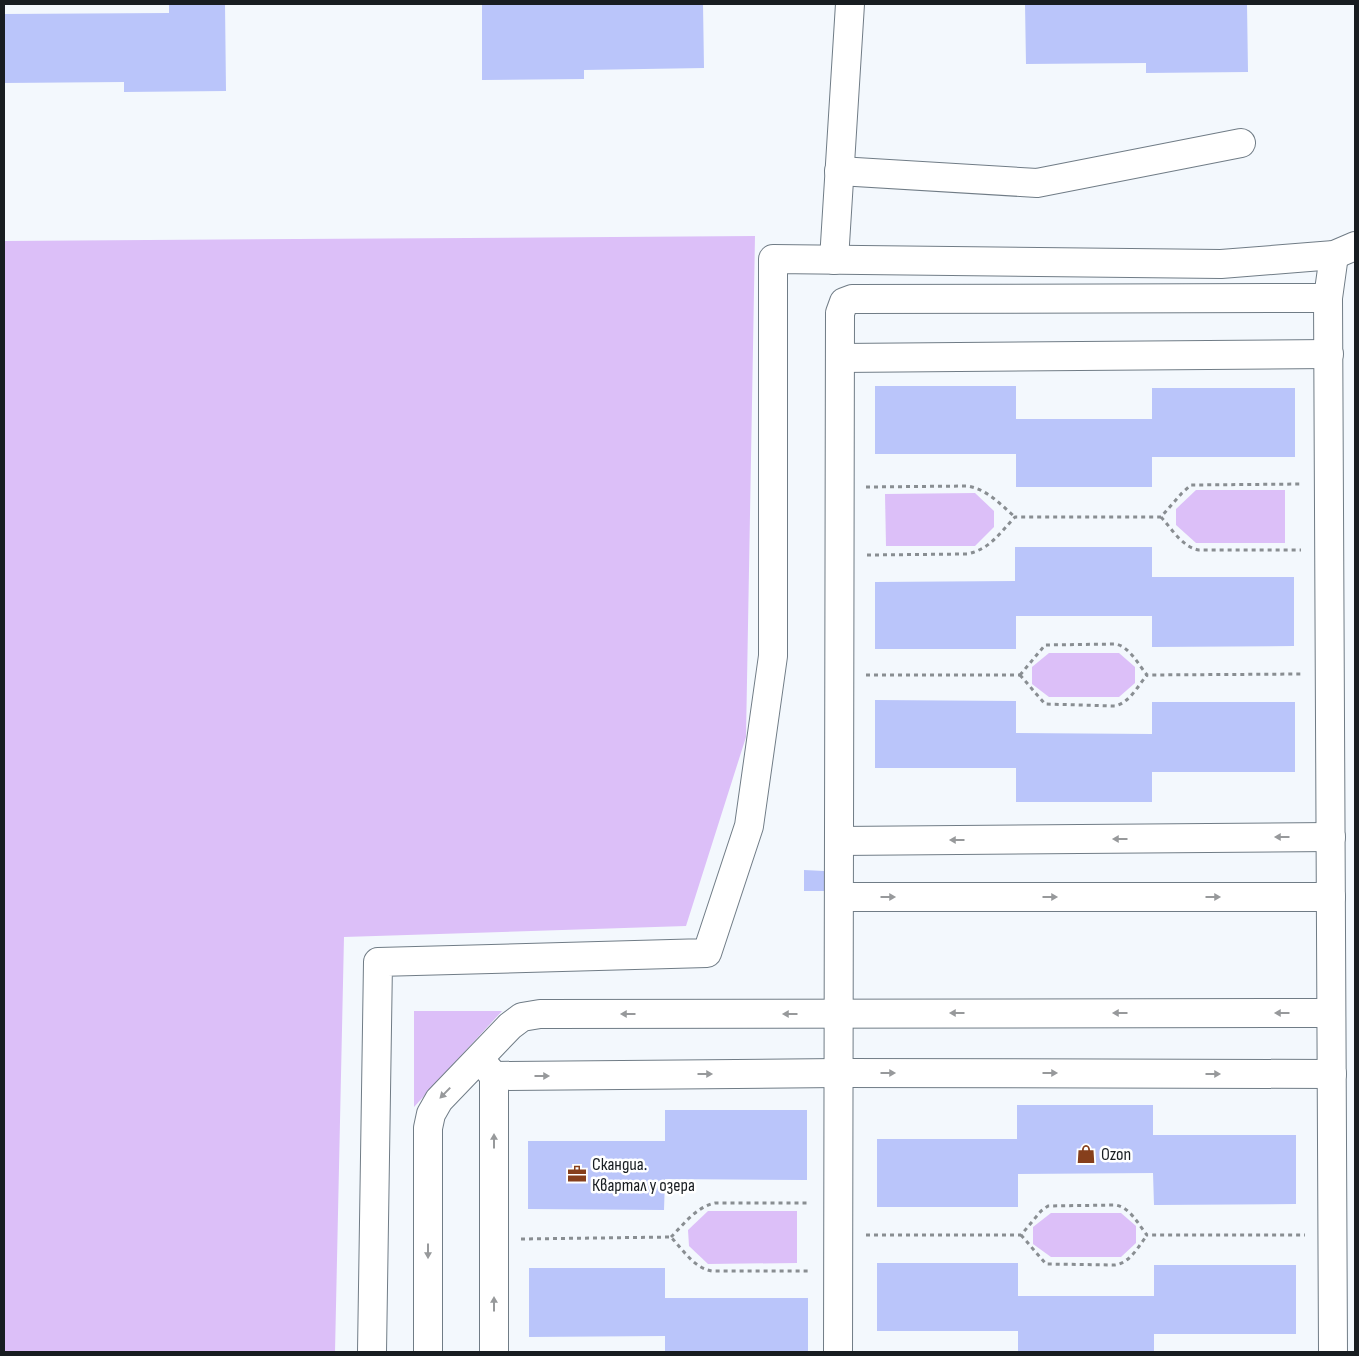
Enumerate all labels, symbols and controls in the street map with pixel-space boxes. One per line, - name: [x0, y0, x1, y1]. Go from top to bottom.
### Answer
- one-way arrow: [1274, 833, 1290, 841]
- one-way arrow: [1111, 835, 1127, 843]
- one-way arrow: [949, 836, 965, 844]
- one-way arrow: [880, 893, 896, 901]
- one-way arrow: [1043, 893, 1059, 901]
- one-way arrow: [1205, 893, 1221, 901]
- one-way arrow: [949, 1009, 965, 1017]
- one-way arrow: [1112, 1009, 1128, 1017]
- one-way arrow: [1274, 1009, 1290, 1017]
- one-way arrow: [620, 1010, 636, 1018]
- one-way arrow: [782, 1010, 798, 1018]
- one-way arrow: [880, 1069, 896, 1077]
- one-way arrow: [1043, 1069, 1059, 1077]
- one-way arrow: [697, 1070, 713, 1078]
- one-way arrow: [1205, 1070, 1221, 1078]
- one-way arrow: [535, 1072, 551, 1080]
- one-way arrow: [439, 1087, 451, 1099]
- one-way arrow: [490, 1133, 498, 1149]
- shop icon: Ozon: [1075, 1143, 1097, 1165]
- place label: Ozon: [1101, 1144, 1131, 1165]
- place label: Скандиа. Квартал у озера: [592, 1154, 695, 1196]
- office icon: Скандиа. Квартал у озера: [566, 1163, 588, 1185]
- one-way arrow: [424, 1243, 432, 1259]
- one-way arrow: [490, 1295, 498, 1311]

